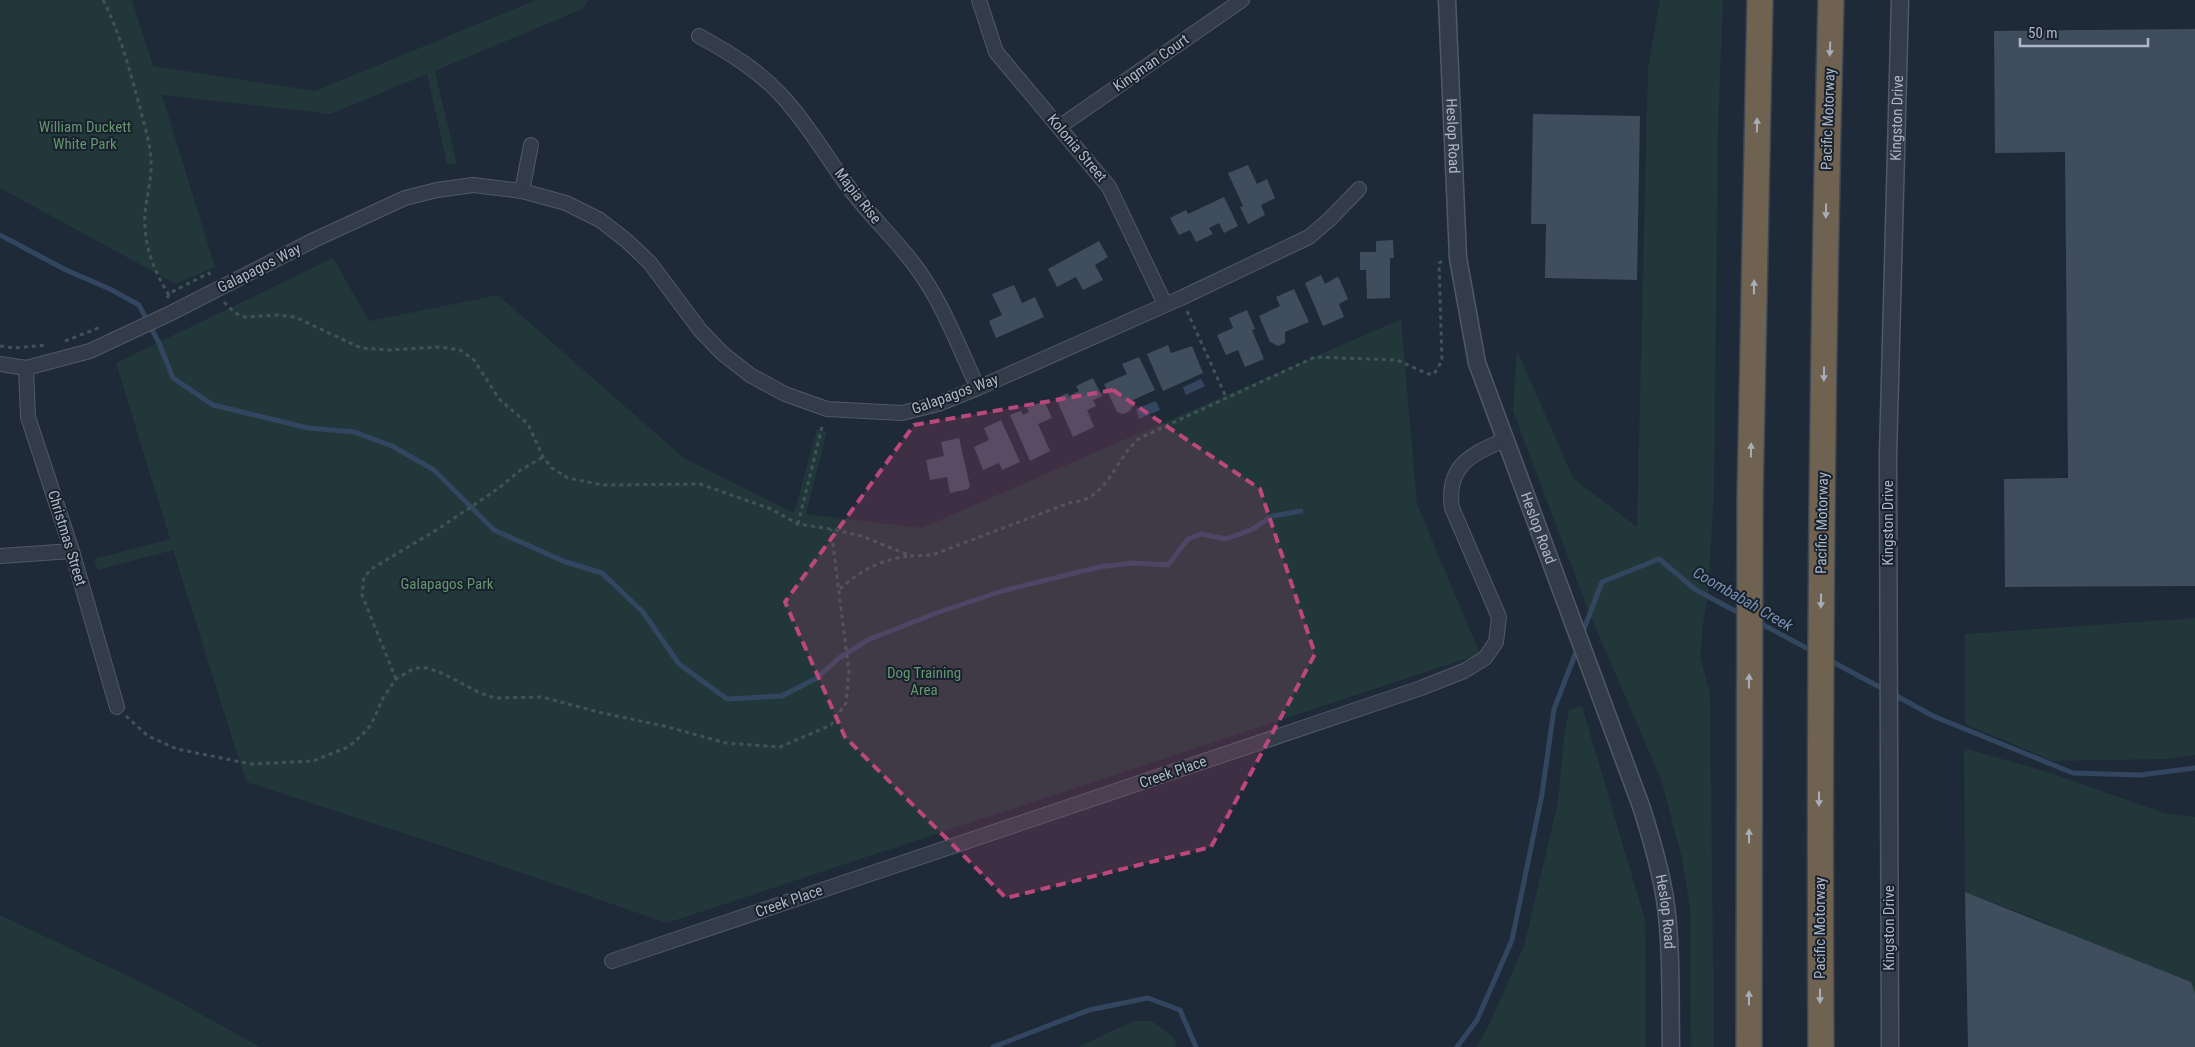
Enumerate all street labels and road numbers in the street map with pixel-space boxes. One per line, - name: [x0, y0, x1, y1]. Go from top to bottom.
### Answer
- street label: Kingman Court: [1110, 30, 1192, 96]
- street label: Pacific Motorway: [1817, 68, 1839, 170]
- street label: Kingston Drive: [1887, 75, 1907, 161]
- street label: Heslop Road: [1442, 98, 1463, 174]
- street label: Kolonia Street: [1043, 110, 1111, 186]
- street label: Mapia Rise: [831, 165, 885, 227]
- street label: Galapagos Way: [214, 239, 304, 297]
- street label: Galapagos Way: [909, 370, 1001, 418]
- street label: Pacific Motorway: [1812, 472, 1832, 574]
- street label: Kingston Drive: [1879, 480, 1897, 566]
- street label: Christmas Street: [44, 488, 90, 588]
- street label: Heslop Road: [1517, 490, 1560, 566]
- street label: Creek Place: [1137, 752, 1209, 792]
- street label: Heslop Road: [1652, 873, 1678, 949]
- street label: Pacific Motorway: [1811, 877, 1829, 979]
- street label: Creek Place: [753, 881, 825, 921]
- street label: Kingston Drive: [1880, 885, 1898, 971]

